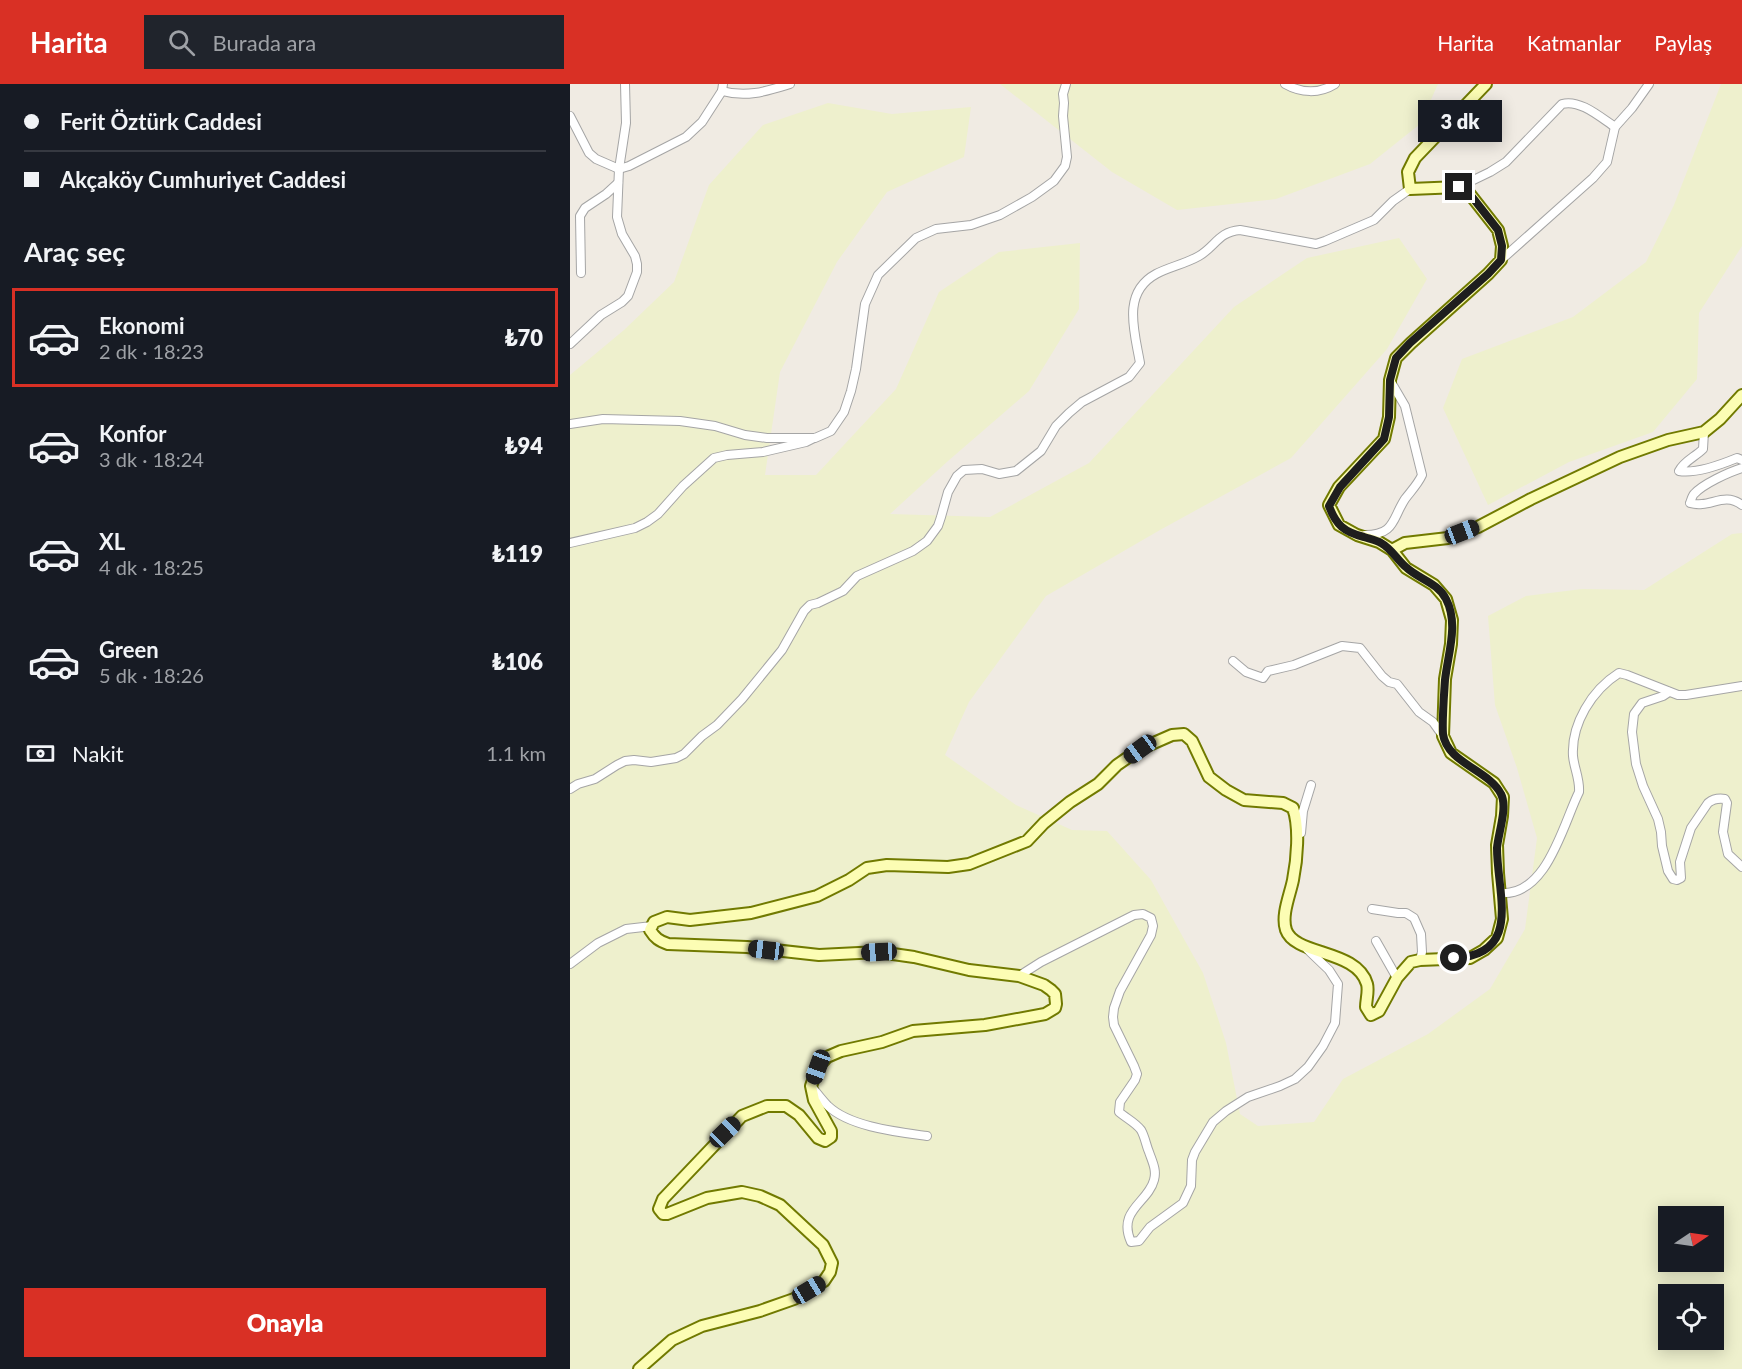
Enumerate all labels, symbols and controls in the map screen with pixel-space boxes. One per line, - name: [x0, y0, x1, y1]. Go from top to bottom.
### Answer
- search box: [144, 15, 564, 69]
- text: Harita: [30, 25, 108, 59]
- icon: search: [165, 26, 198, 59]
- text: Burada ara: [213, 29, 316, 56]
- text: Harita: [1437, 30, 1494, 55]
- text: Katmanlar: [1527, 30, 1621, 55]
- text: Paylaş: [1654, 30, 1712, 55]
- callout: 3 dk: [1417, 100, 1501, 142]
- text: Ferit Öztürk Caddesi: [60, 108, 262, 135]
- text: 3 dk: [1441, 109, 1479, 133]
- text: Akçaköy Cumhuriyet Caddesi: [60, 166, 346, 193]
- route end: [1445, 173, 1472, 200]
- text: Araç seç: [24, 235, 125, 268]
- icon: car: [27, 311, 81, 365]
- text: Ekonomi: [99, 312, 185, 339]
- text: ₺70: [505, 324, 543, 351]
- text: 2 dk · 18:23: [99, 339, 204, 363]
- icon: car: [27, 419, 81, 473]
- text: Konfor: [99, 420, 167, 447]
- text: ₺94: [505, 432, 543, 459]
- text: 3 dk · 18:24: [99, 447, 204, 471]
- car: [1442, 517, 1482, 547]
- icon: car: [27, 527, 81, 581]
- text: XL: [99, 528, 125, 555]
- text: ₺119: [492, 540, 543, 567]
- text: 4 dk · 18:25: [99, 555, 204, 579]
- icon: car: [27, 635, 81, 689]
- text: Green: [99, 636, 159, 663]
- text: ₺106: [492, 648, 543, 675]
- text: 5 dk · 18:26: [99, 663, 204, 687]
- car: [1120, 731, 1160, 767]
- icon: cash: [24, 737, 57, 770]
- text: Nakit: [72, 740, 124, 767]
- text: 1.1 km: [486, 741, 546, 765]
- car: [747, 939, 785, 961]
- car: [861, 942, 897, 962]
- route start: [1440, 944, 1467, 971]
- car: [803, 1047, 833, 1087]
- car: [706, 1113, 744, 1151]
- north arrow: [1658, 1206, 1724, 1272]
- map controls: [1658, 1206, 1724, 1350]
- car: [789, 1273, 829, 1307]
- button: locate: [1658, 1284, 1724, 1350]
- button: Onayla: [24, 1288, 546, 1357]

